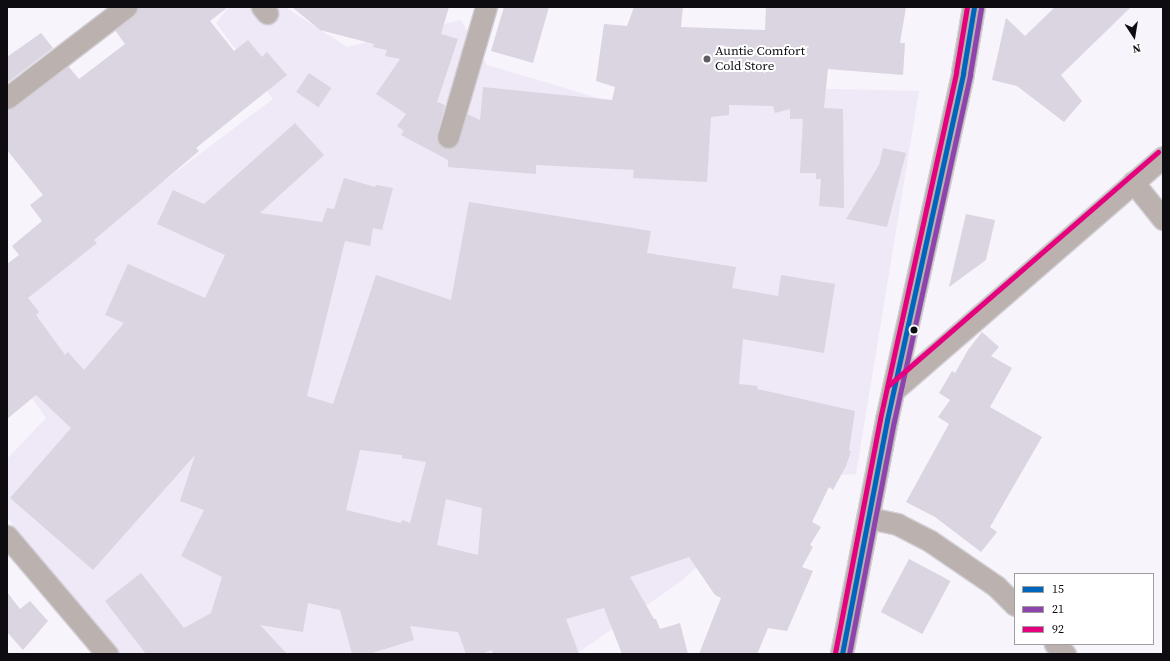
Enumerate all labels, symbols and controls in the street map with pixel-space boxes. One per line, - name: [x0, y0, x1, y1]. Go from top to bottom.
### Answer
- north arrow: [1114, 16, 1154, 56]
- text: N: [1131, 40, 1142, 56]
- place label: Auntie Comfort Cold Store: [715, 44, 805, 75]
- marker: Auntie Comfort Cold Store: [702, 54, 712, 64]
- unlabelled marker: [909, 325, 919, 335]
- legend: [1014, 573, 1154, 645]
- text: 15: [1052, 581, 1064, 597]
- text: 21: [1052, 601, 1064, 617]
- text: 92: [1052, 621, 1064, 637]

